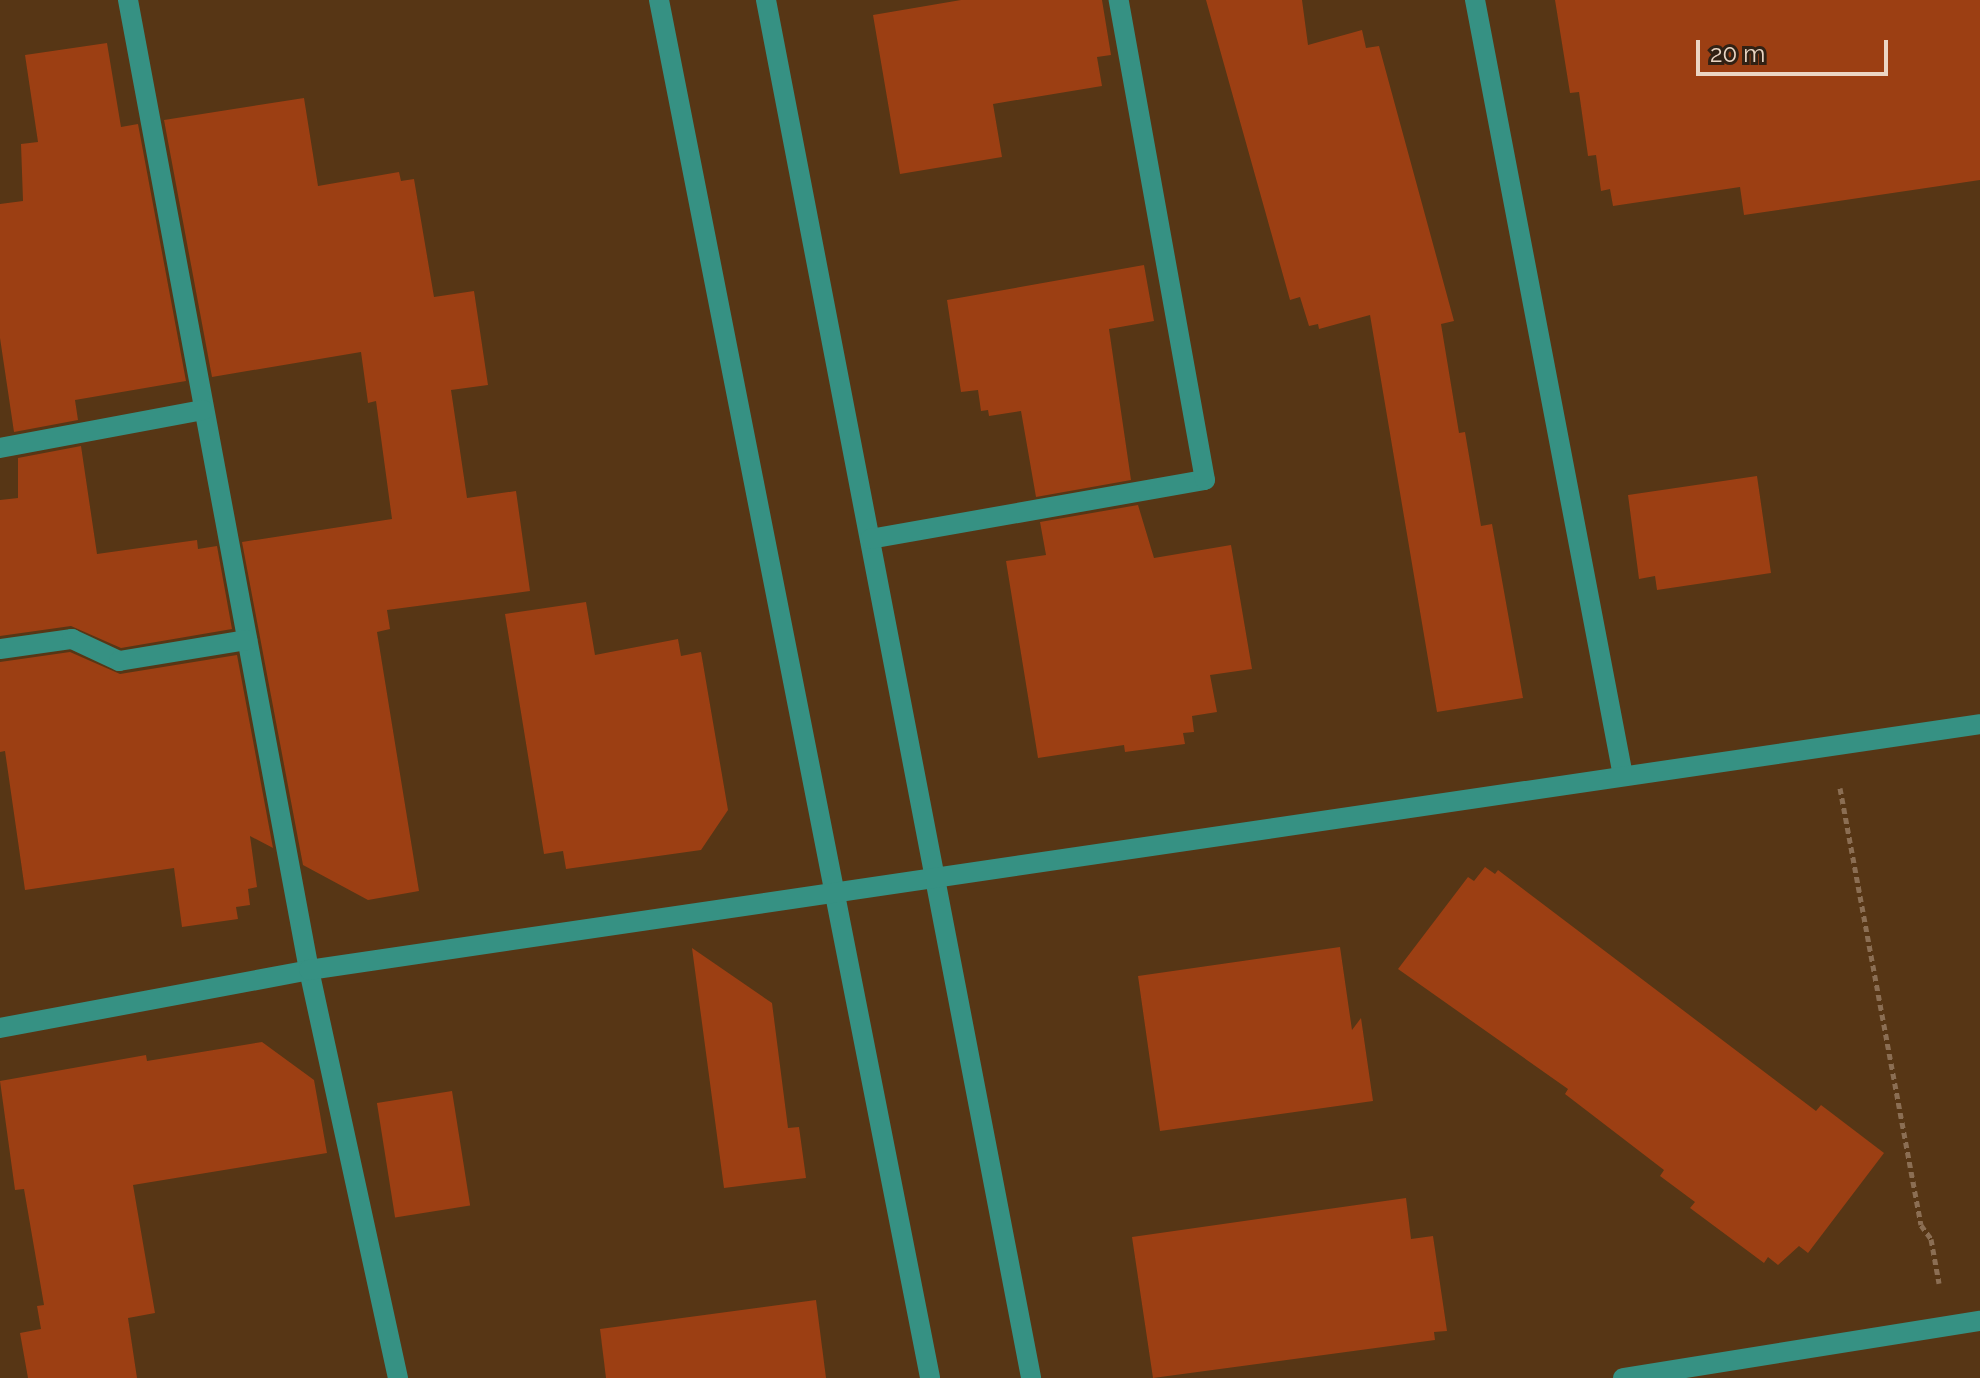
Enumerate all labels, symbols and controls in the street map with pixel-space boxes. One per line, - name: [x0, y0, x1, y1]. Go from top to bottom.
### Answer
- scale bar: [1700, 24, 1892, 74]
- text: 20 m: [1710, 39, 1765, 68]

